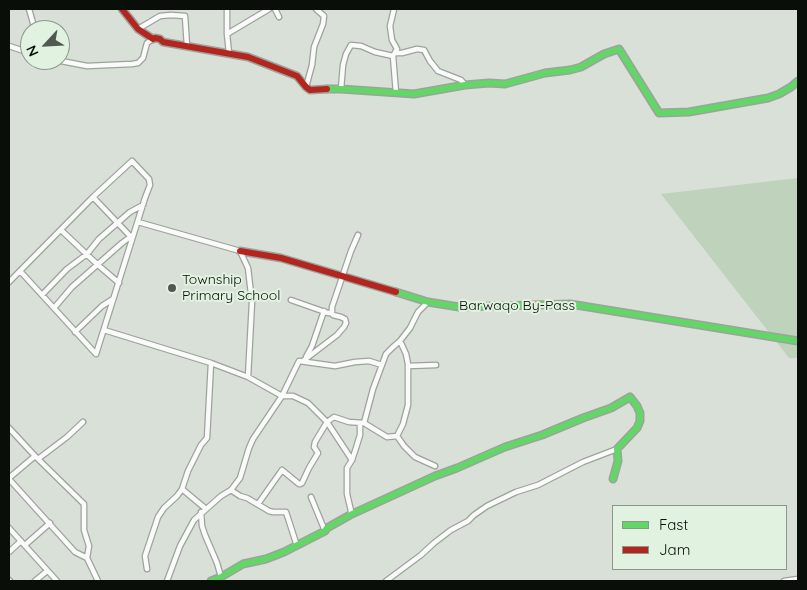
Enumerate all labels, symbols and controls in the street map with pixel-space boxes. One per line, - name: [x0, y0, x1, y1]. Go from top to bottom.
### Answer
- north arrow: [20, 20, 70, 70]
- text: N: [22, 42, 43, 59]
- place label: Township Primary School: [182, 272, 280, 304]
- marker: Township Primary School: [166, 282, 178, 294]
- street label: Barwaqo By-Pass: [459, 298, 575, 314]
- legend: [612, 505, 787, 570]
- text: Fast: [659, 515, 688, 534]
- text: Jam: [659, 540, 690, 559]

